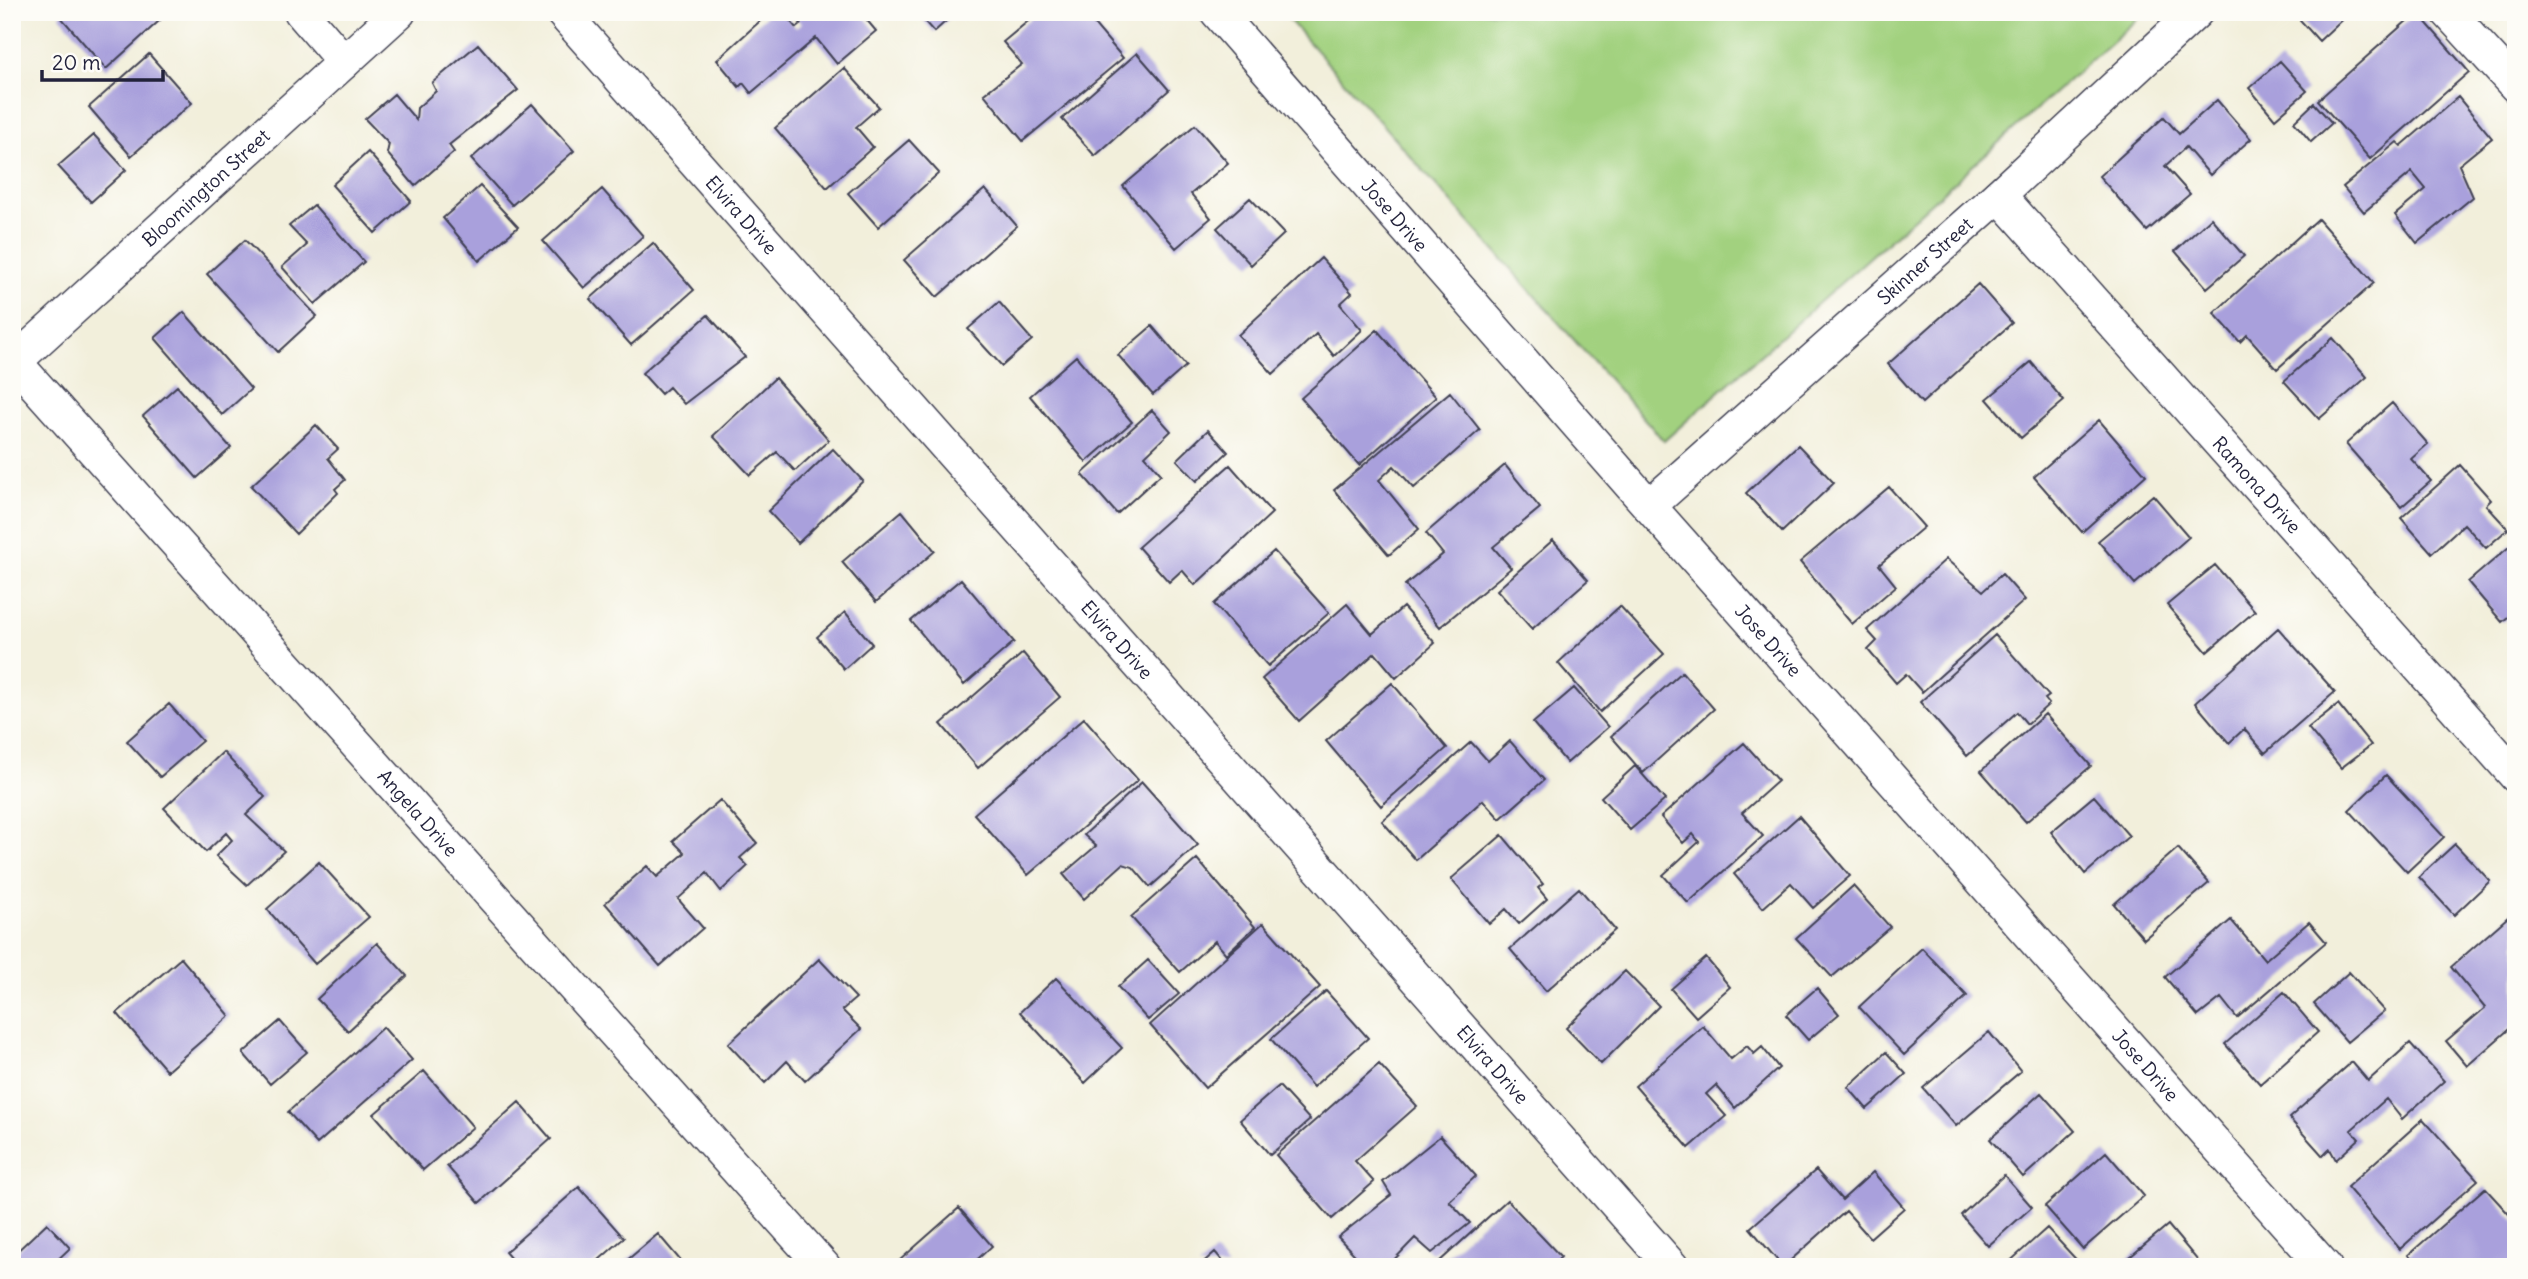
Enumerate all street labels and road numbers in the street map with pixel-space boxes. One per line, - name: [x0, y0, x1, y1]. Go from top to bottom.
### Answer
- street label: Bloomington Street: [137, 124, 275, 252]
- street label: Elvira Drive: [700, 171, 783, 259]
- street label: Jose Drive: [1356, 174, 1433, 257]
- street label: Skinner Street: [1872, 212, 1978, 310]
- street label: Ramona Drive: [2208, 431, 2306, 538]
- street label: Elvira Drive: [1076, 595, 1158, 684]
- street label: Jose Drive: [1730, 599, 1807, 682]
- street label: Angela Drive: [373, 764, 463, 861]
- street label: Elvira Drive: [1452, 1020, 1534, 1109]
- street label: Jose Drive: [2107, 1024, 2184, 1106]

